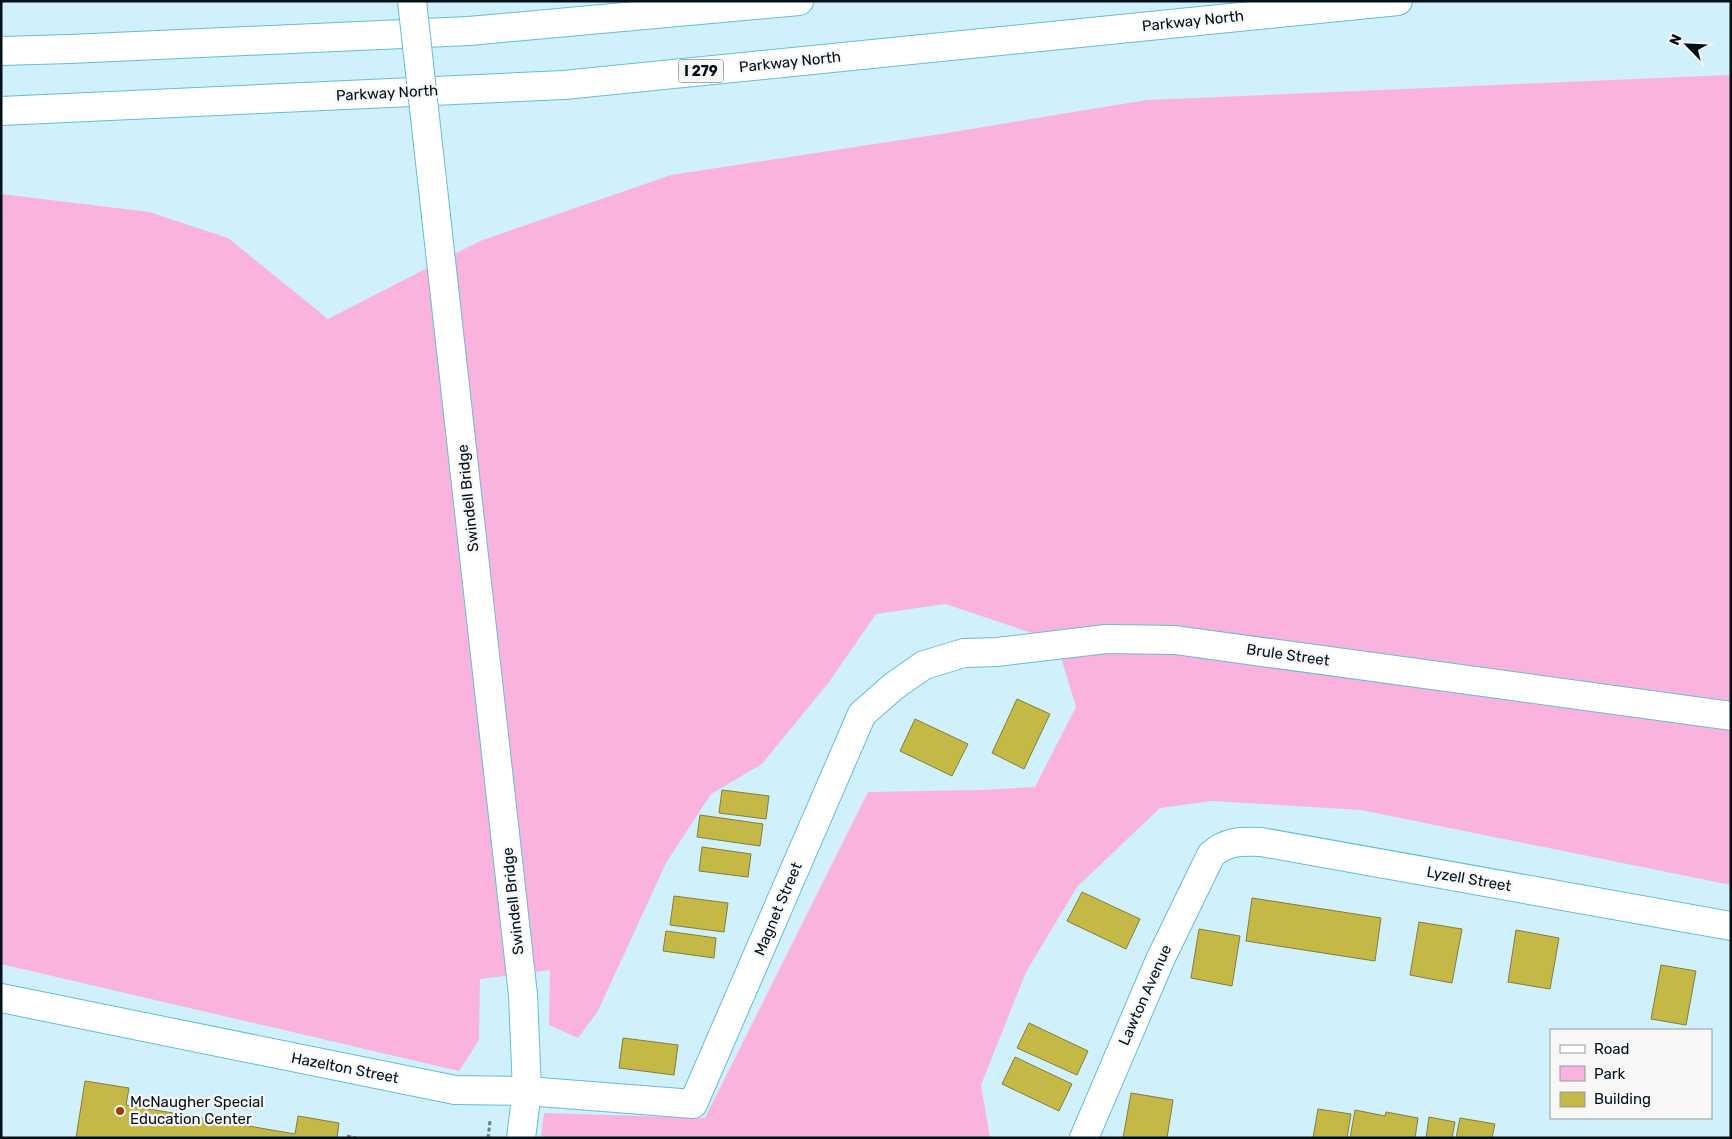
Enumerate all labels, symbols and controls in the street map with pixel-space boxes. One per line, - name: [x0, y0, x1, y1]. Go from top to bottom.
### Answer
- street label: Parkway North: [1141, 7, 1245, 35]
- north arrow: [1662, 20, 1712, 70]
- text: N: [1666, 32, 1685, 48]
- street label: Parkway North: [738, 48, 842, 76]
- road number: I 279: [678, 59, 724, 82]
- street label: Parkway North: [335, 81, 439, 105]
- street label: Swindell Bridge: [453, 443, 483, 553]
- street label: Brule Street: [1245, 640, 1331, 670]
- street label: Swindell Bridge: [498, 846, 528, 956]
- street label: Magnet Street: [750, 860, 806, 958]
- street label: Lyzell Street: [1425, 863, 1513, 895]
- street label: Lawton Avenue: [1115, 942, 1175, 1048]
- legend: [1550, 1029, 1712, 1119]
- text: Road: [1594, 1040, 1630, 1058]
- street label: Hazelton Street: [290, 1049, 400, 1087]
- text: Park: [1594, 1065, 1625, 1083]
- text: Building: [1594, 1090, 1651, 1108]
- place label: McNaugher Special Education Center: [130, 1093, 264, 1128]
- marker: McNaugher Special Education Center: [114, 1105, 126, 1117]

